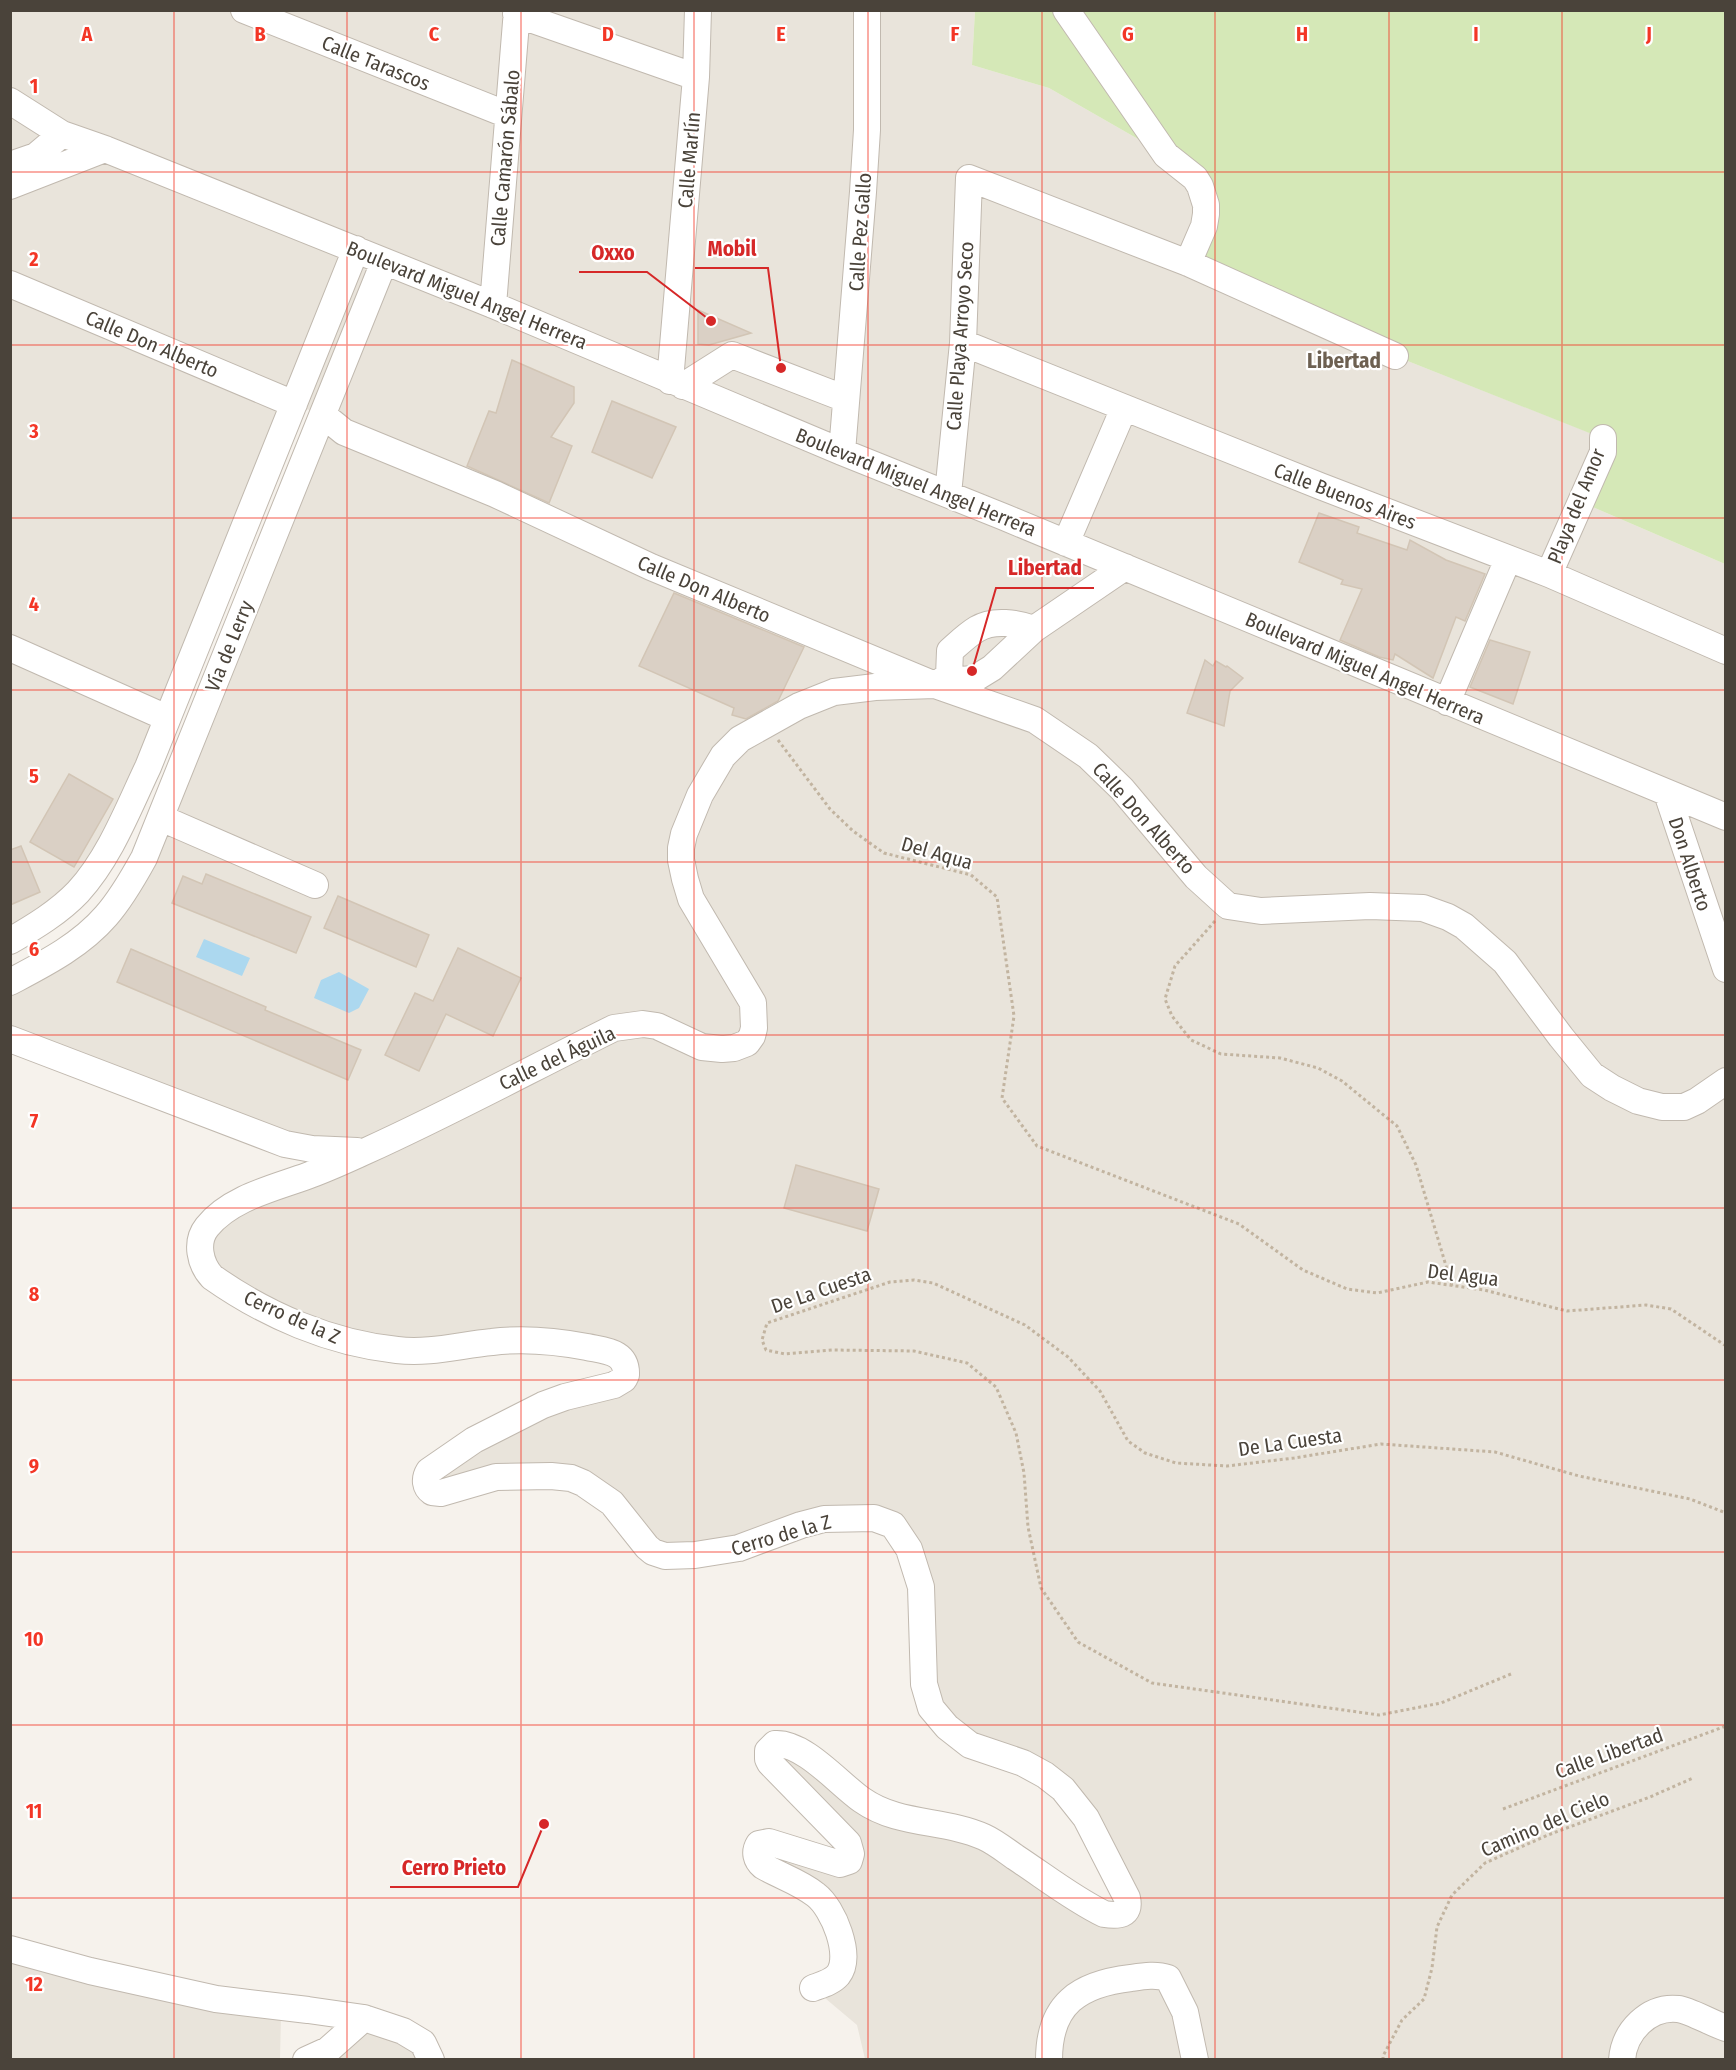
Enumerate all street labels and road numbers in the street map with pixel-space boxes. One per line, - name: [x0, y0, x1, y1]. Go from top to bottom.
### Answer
- street label: Calle Tarascos: [318, 30, 434, 96]
- street label: Calle Camarón Sábalo: [485, 69, 525, 247]
- street label: Calle Marlín: [673, 111, 705, 209]
- street label: Calle Pez Gallo: [844, 172, 876, 292]
- street label: Boulevard Miguel Angel Herrera: [343, 236, 591, 354]
- street label: Calle Playa Arroyo Seco: [941, 241, 979, 431]
- street label: Calle Don Alberto: [82, 305, 222, 383]
- street label: Boulevard Miguel Angel Herrera: [792, 423, 1040, 541]
- street label: Playa del Amor: [1542, 445, 1610, 567]
- street label: Calle Buenos Aires: [1270, 458, 1420, 534]
- street label: Calle Don Alberto: [634, 550, 774, 628]
- street label: Vía de Lerry: [200, 597, 258, 695]
- street label: Boulevard Miguel Angel Herrera: [1242, 607, 1488, 729]
- street label: Calle Don Alberto: [1088, 757, 1200, 879]
- street label: Don Alberto: [1664, 814, 1716, 914]
- street label: Del Aqua: [899, 831, 975, 875]
- street label: Calle del Águila: [495, 1021, 619, 1095]
- street label: Del Agua: [1426, 1259, 1500, 1291]
- street label: De La Cuesta: [768, 1262, 874, 1318]
- street label: Cerro de la Z: [240, 1285, 344, 1349]
- street label: De La Cuesta: [1237, 1423, 1343, 1461]
- street label: Cerro de la Z: [728, 1509, 834, 1561]
- street label: Calle Libertad: [1552, 1722, 1666, 1784]
- street label: Camino del Cielo: [1477, 1786, 1613, 1862]

